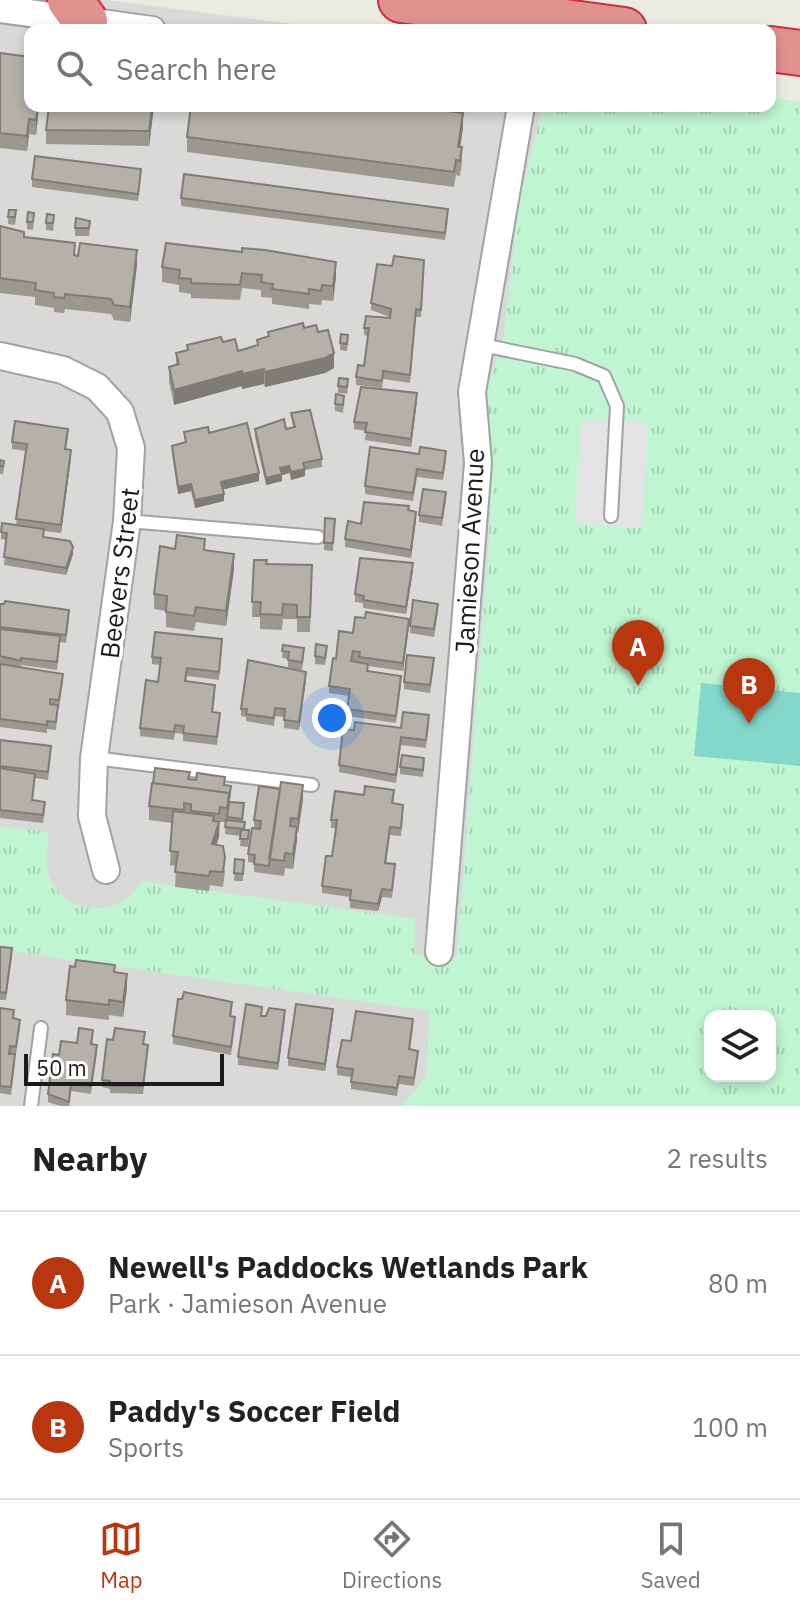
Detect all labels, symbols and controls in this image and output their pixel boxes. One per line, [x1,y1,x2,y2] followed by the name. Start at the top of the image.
[24,24,776,112] search box
[52,46,96,90] icon: search
[116,49,277,88] text: Search here
[447,447,491,655] street label: Jamieson Avenue
[92,486,146,660] street label: Beevers Street
[612,620,664,686] pin: A
[723,658,775,724] pin: B
[312,698,352,738] your location
[704,1010,776,1082] map controls
[704,1010,776,1082] button: layers
[24,1050,224,1086] scale bar
[36,1053,87,1082] text: 50 m
[32,1136,147,1180] text: Nearby
[666,1141,768,1175] text: 2 results
[108,1247,588,1286] text: Newell's Paddocks Wetlands Park
[49,1266,67,1300] text: A
[708,1266,768,1300] text: 80 m
[108,1286,387,1320] text: Park · Jamieson Avenue
[108,1391,400,1430] text: Paddy's Soccer Field
[49,1410,67,1444] text: B
[692,1410,768,1444] text: 100 m
[108,1430,184,1464] text: Sports
[99,1517,143,1594] tab: Map
[342,1517,442,1594] tab: Directions
[641,1517,701,1594] tab: Saved

